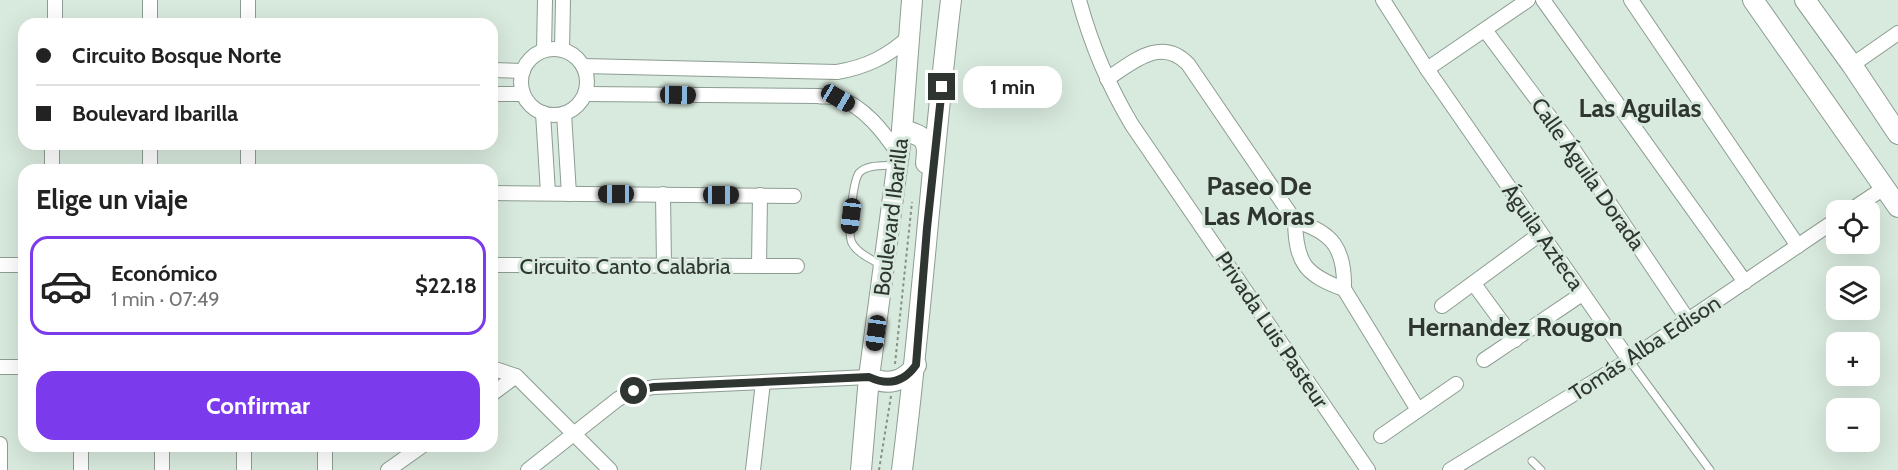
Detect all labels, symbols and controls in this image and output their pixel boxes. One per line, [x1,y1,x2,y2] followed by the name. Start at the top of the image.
[72,42,281,69] text: Circuito Bosque Norte
[963,66,1062,108] callout: 1 min
[928,73,955,100] route end
[990,75,1035,99] text: 1 min
[818,81,858,115] car
[660,86,696,104] car
[1578,92,1702,124] district label: Las Aguilas
[1525,93,1651,256] street label: Calle Águila Dorada
[72,100,238,127] text: Boulevard Ibarilla
[868,136,914,297] street label: Boulevard Ibarilla
[1203,170,1315,232] district label: Paseo De Las Moras
[1496,178,1590,296] street label: Águila Azteca
[36,183,188,216] text: Elige un viaje
[598,185,634,203] car
[703,186,739,204] car
[840,197,862,235] car
[1826,200,1880,452] map controls
[1826,200,1880,254] button: locate
[1210,247,1334,413] street label: Privada Luis Pasteur
[520,253,731,280] street label: Circuito Canto Calabria
[39,259,93,313] icon: car
[111,260,217,287] text: Económico
[1826,266,1880,320] button: layers
[415,272,477,299] text: $22.18
[111,287,220,311] text: 1 min · 07:49
[1564,289,1726,407] street label: Tomás Alba Edison
[1407,311,1623,343] district label: Hernandez Rougon
[865,314,887,352] car
[1826,332,1880,386] button: +
[36,371,480,440] button: Confirmar
[620,377,647,404] route start
[1826,398,1880,452] button: −

